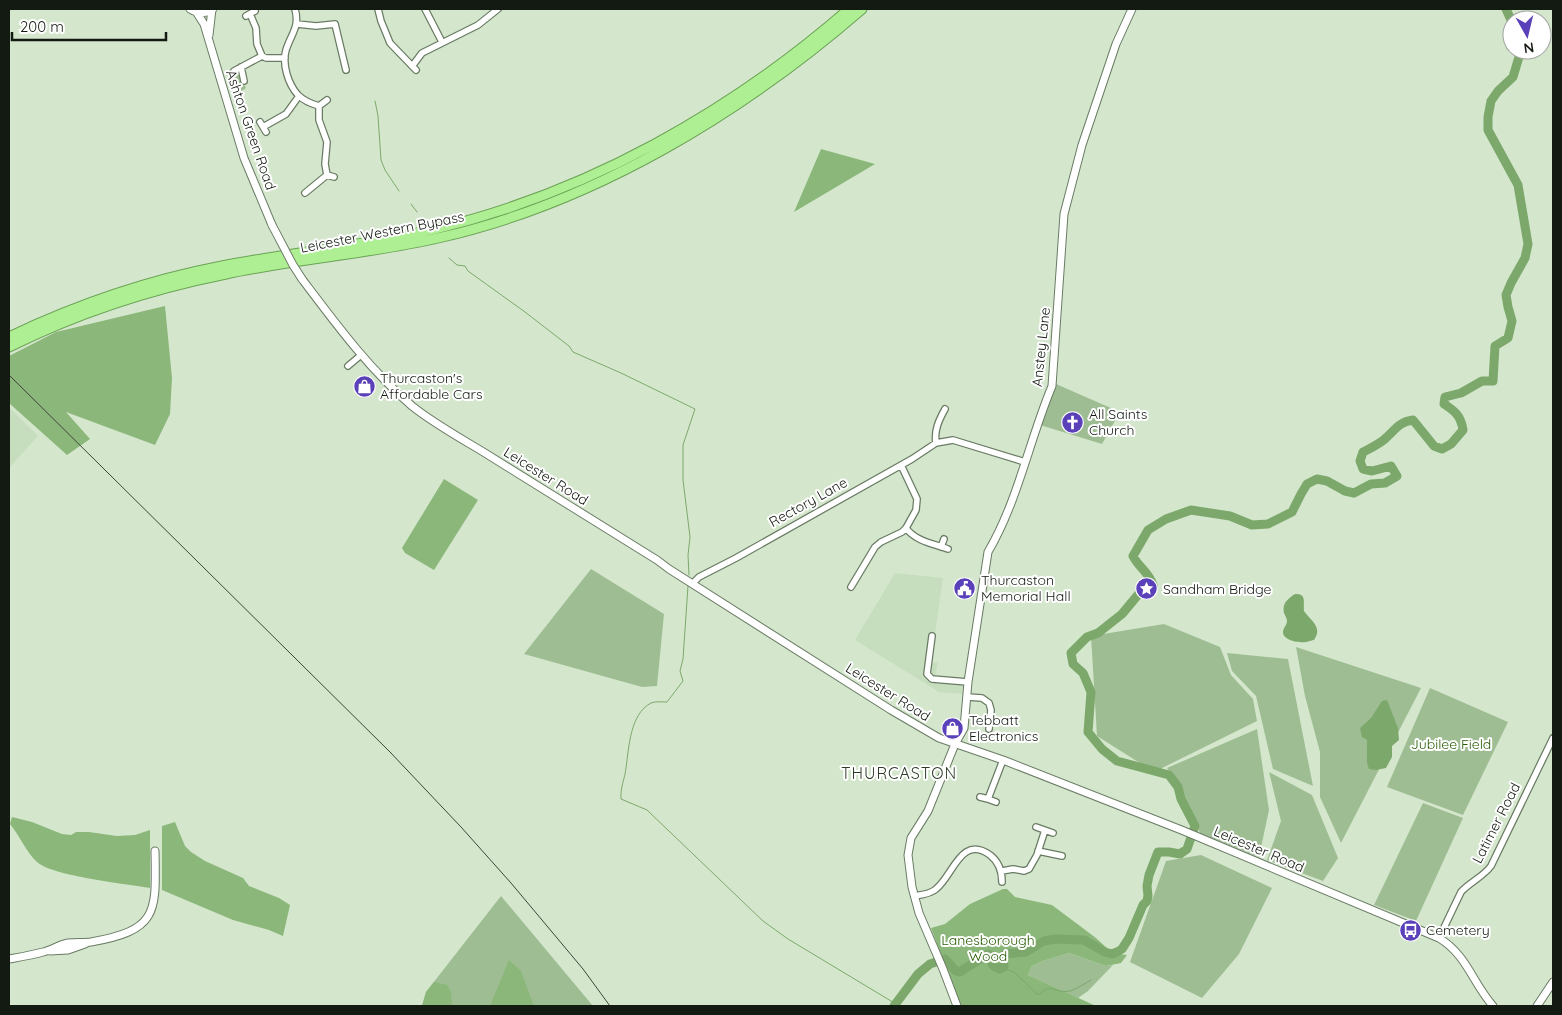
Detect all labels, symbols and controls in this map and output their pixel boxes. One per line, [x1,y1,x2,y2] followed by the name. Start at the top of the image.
[12,10,166,42] scale bar
[1502,10,1552,60] north arrow
[20,17,64,36] text: 200 m
[1522,38,1535,58] text: N
[222,68,280,192] street label: Ashton Green Road
[298,207,466,257] street label: Leicester Western Bypass
[1028,306,1054,388] street label: Anstey Lane
[380,369,483,403] place label: Thurcaston's Affordable Cars
[352,374,376,398] shop icon: Thurcaston's Affordable Cars
[1089,405,1147,439] place label: All Saints Church
[1061,410,1085,434] church icon: All Saints Church
[500,443,592,509] street label: Leicester Road
[766,473,850,531] street label: Rectory Lane
[981,571,1071,605] place label: Thurcaston Memorial Hall
[953,576,977,600] public building icon: Thurcaston Memorial Hall
[1135,577,1159,601] place icon: Sandham Bridge
[1163,580,1271,598] place label: Sandham Bridge
[842,659,934,725] street label: Leicester Road
[969,711,1038,745] place label: Tebbatt Electronics
[941,716,965,740] shop icon: Tebbatt Electronics
[1411,735,1491,753] park label: Jubilee Field
[841,763,957,783] district label: THURCASTON
[1468,780,1524,866] street label: Latimer Road
[1211,822,1307,876] street label: Leicester Road
[1398,918,1422,942] bus stop icon: Cemetery
[1426,921,1490,939] place label: Cemetery
[941,931,1035,965] park label: Lanesborough Wood

